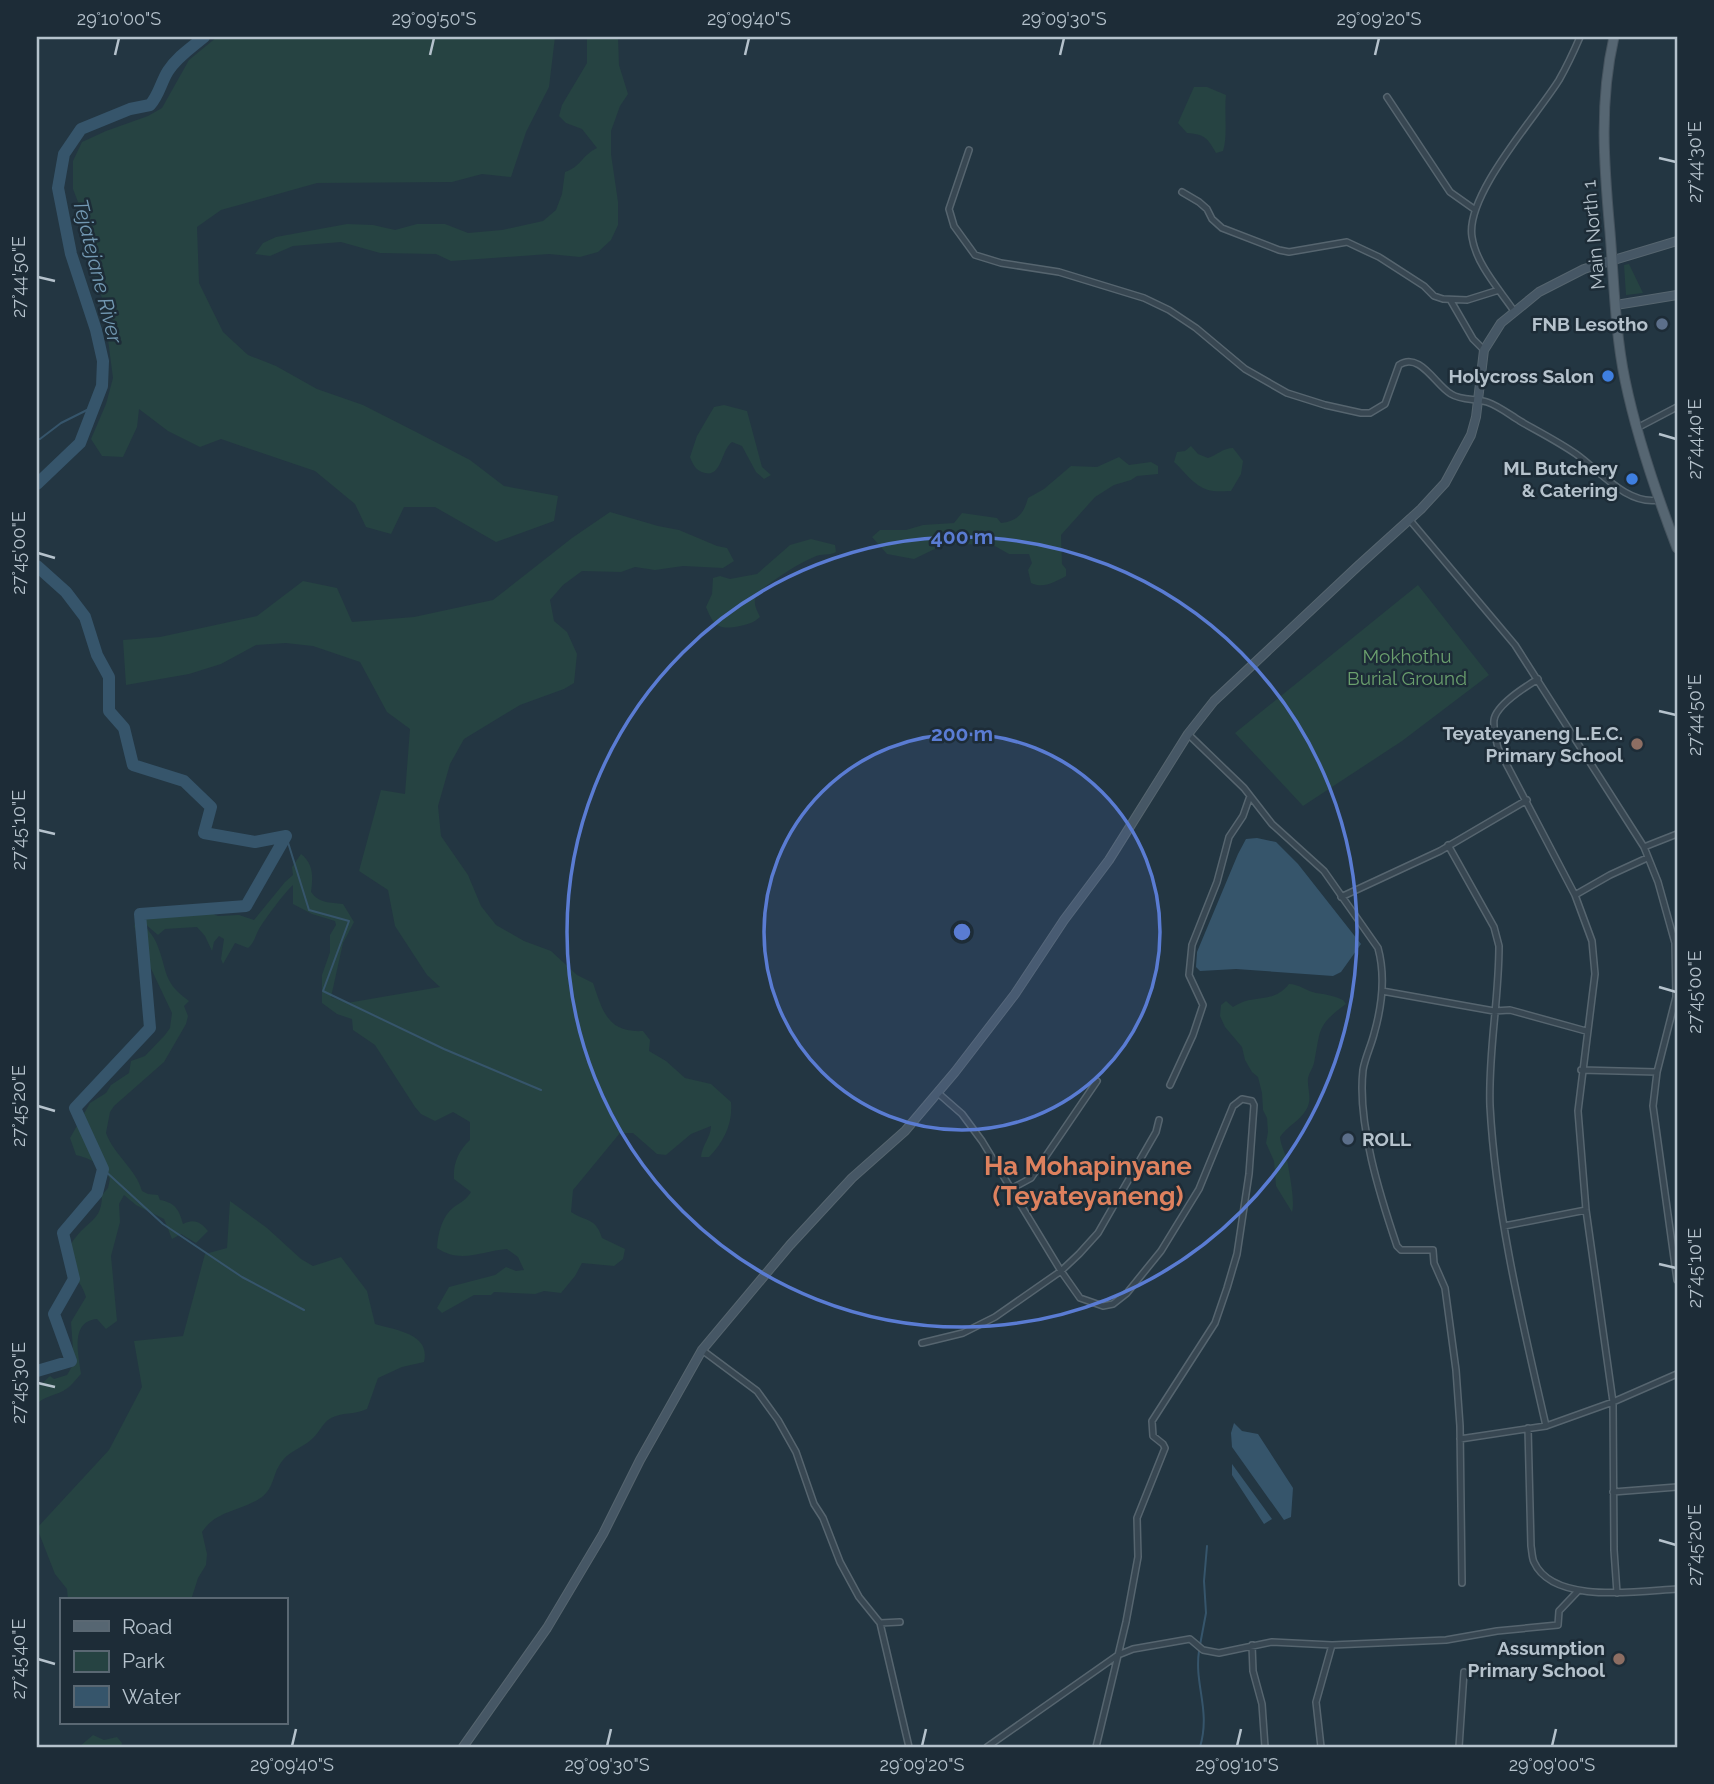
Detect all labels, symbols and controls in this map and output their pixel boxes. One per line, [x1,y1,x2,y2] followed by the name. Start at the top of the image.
[77,8,161,29] text: 29°10'00"S
[391,8,477,29] text: 29°09'50"S
[707,8,791,29] text: 29°09'40"S
[1021,8,1107,29] text: 29°09'30"S
[1337,8,1422,29] text: 29°09'20"S
[1684,121,1705,203] text: 27°44'30"E
[1577,179,1609,291] street label: Main North 1
[68,196,128,346] water label: Tejatejane River
[8,236,29,318] text: 27°44'50"E
[1532,313,1648,335] place label: FNB Lesotho
[1654,316,1670,332] marker: FNB Lesotho
[1449,365,1594,387] place label: Holycross Salon
[1600,368,1616,384] marker: Holycross Salon
[1684,398,1705,480] text: 27°44'40"E
[1503,457,1619,501] place label: ML Butchery & Catering
[1624,471,1640,487] marker: ML Butchery & Catering
[8,511,29,595] text: 27°45'00"E
[931,524,993,549] text: 400 m
[1347,645,1467,689] park label: Mokhothu Burial Ground
[1684,674,1705,756] text: 27°44'50"E
[931,721,993,746] text: 200 m
[1443,722,1624,766] place label: Teyateyaneng L.E.C. Primary School
[1629,736,1645,752] marker: Teyateyaneng L.E.C. Primary School
[8,790,29,870] text: 27°45'10"E
[950,920,974,944] centre of rings
[1684,950,1705,1034] text: 27°45'00"E
[8,1065,29,1147] text: 27°45'20"E
[1362,1128,1411,1150] place label: ROLL
[1340,1131,1356,1147] marker: ROLL
[984,1151,1192,1211] district label: Ha Mohapinyane (Teyateyaneng)
[1684,1228,1705,1308] text: 27°45'10"E
[8,1342,29,1424] text: 27°45'30"E
[1684,1504,1705,1586] text: 27°45'20"E
[60,1598,287,1724] legend
[122,1614,172,1639] text: Road
[8,1618,29,1700] text: 27°45'40"E
[1468,1637,1606,1681] place label: Assumption Primary School
[122,1648,165,1673] text: Park
[1611,1651,1627,1667] marker: Assumption Primary School
[122,1684,181,1709] text: Water
[250,1754,334,1775] text: 29°09'40"S
[564,1754,650,1775] text: 29°09'30"S
[880,1754,965,1775] text: 29°09'20"S
[1195,1754,1279,1775] text: 29°09'10"S
[1509,1754,1595,1775] text: 29°09'00"S

